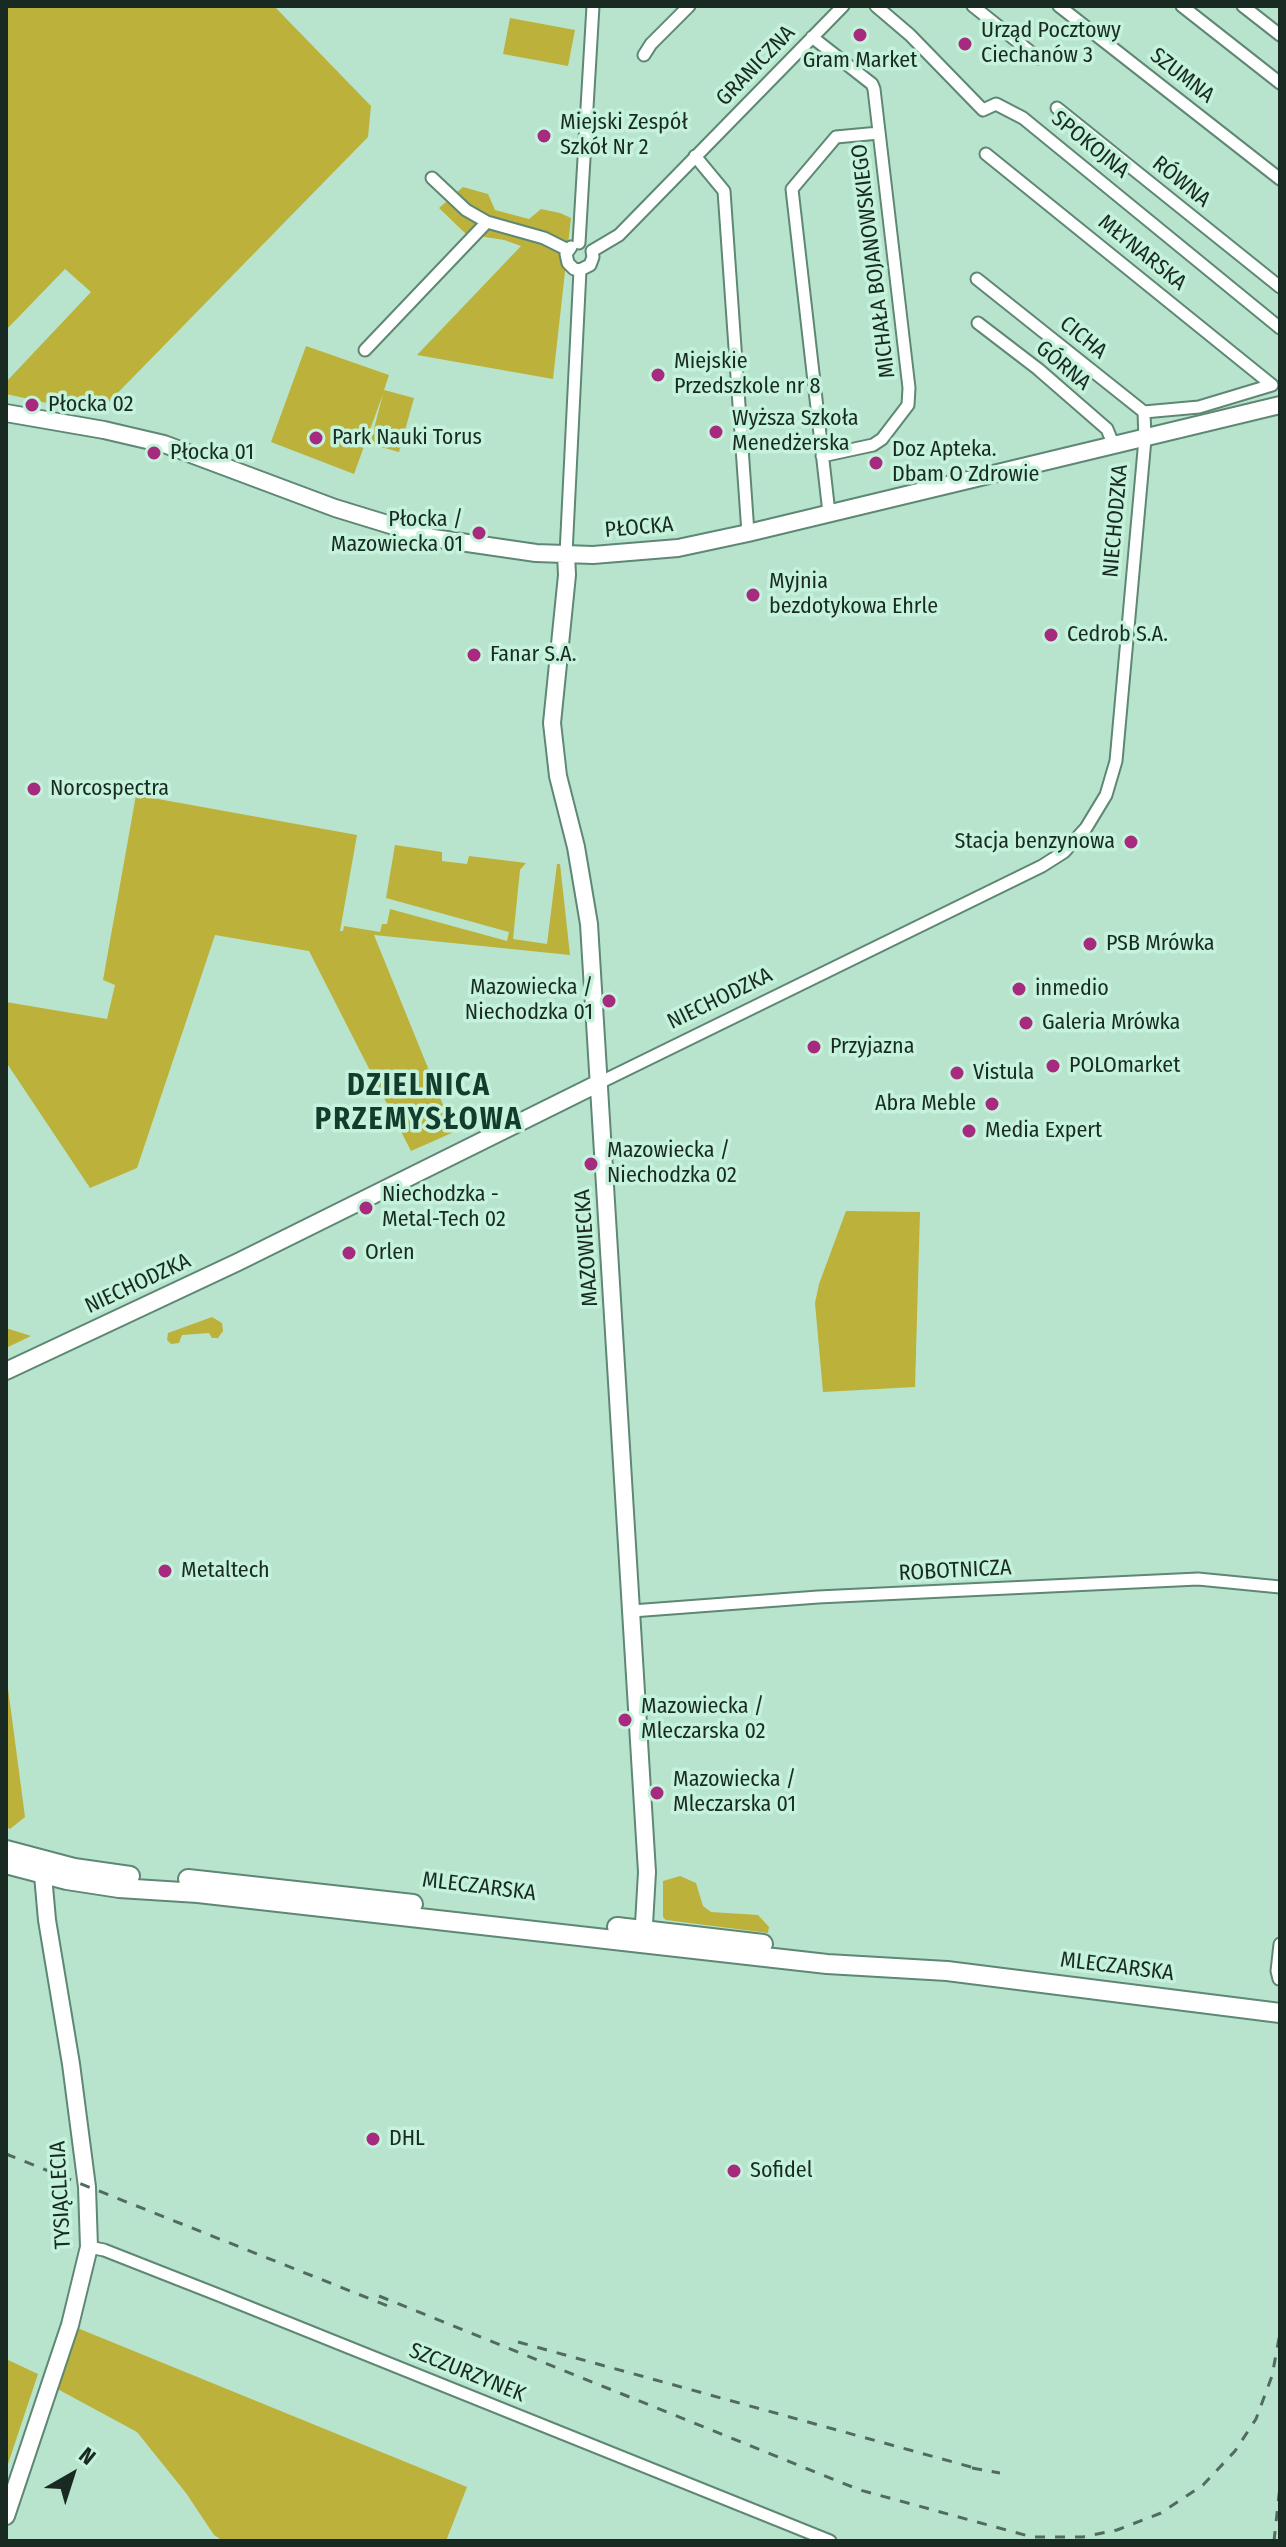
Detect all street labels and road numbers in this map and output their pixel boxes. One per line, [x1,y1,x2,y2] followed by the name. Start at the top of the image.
[711,20,801,112] street label: GRANICZNA
[1145,43,1219,109] street label: SZUMNA
[1046,106,1134,184] street label: SPOKOJNA
[847,142,901,380] street label: MICHAŁA BOJANOWSKIEGO
[1147,151,1215,213] street label: RÓWNA
[1093,209,1191,297] street label: MŁYNARSKA
[1054,311,1112,365] street label: CICHA
[1030,336,1096,396] street label: GÓRNA
[1098,463,1134,579] street label: NIECHODZKA
[604,512,674,544] street label: PŁOCKA
[663,962,777,1036] street label: NIECHODZKA
[570,1188,604,1308] street label: MAZOWIECKA
[81,1248,195,1320] street label: NIECHODZKA
[898,1555,1012,1587] street label: ROBOTNICZA
[421,1867,537,1907] street label: MLECZARSKA
[1059,1947,1175,1987] street label: MLECZARSKA
[45,2140,77,2250] street label: TYSIĄCLECIA
[405,2338,529,2408] street label: SZCZURZYNEK

